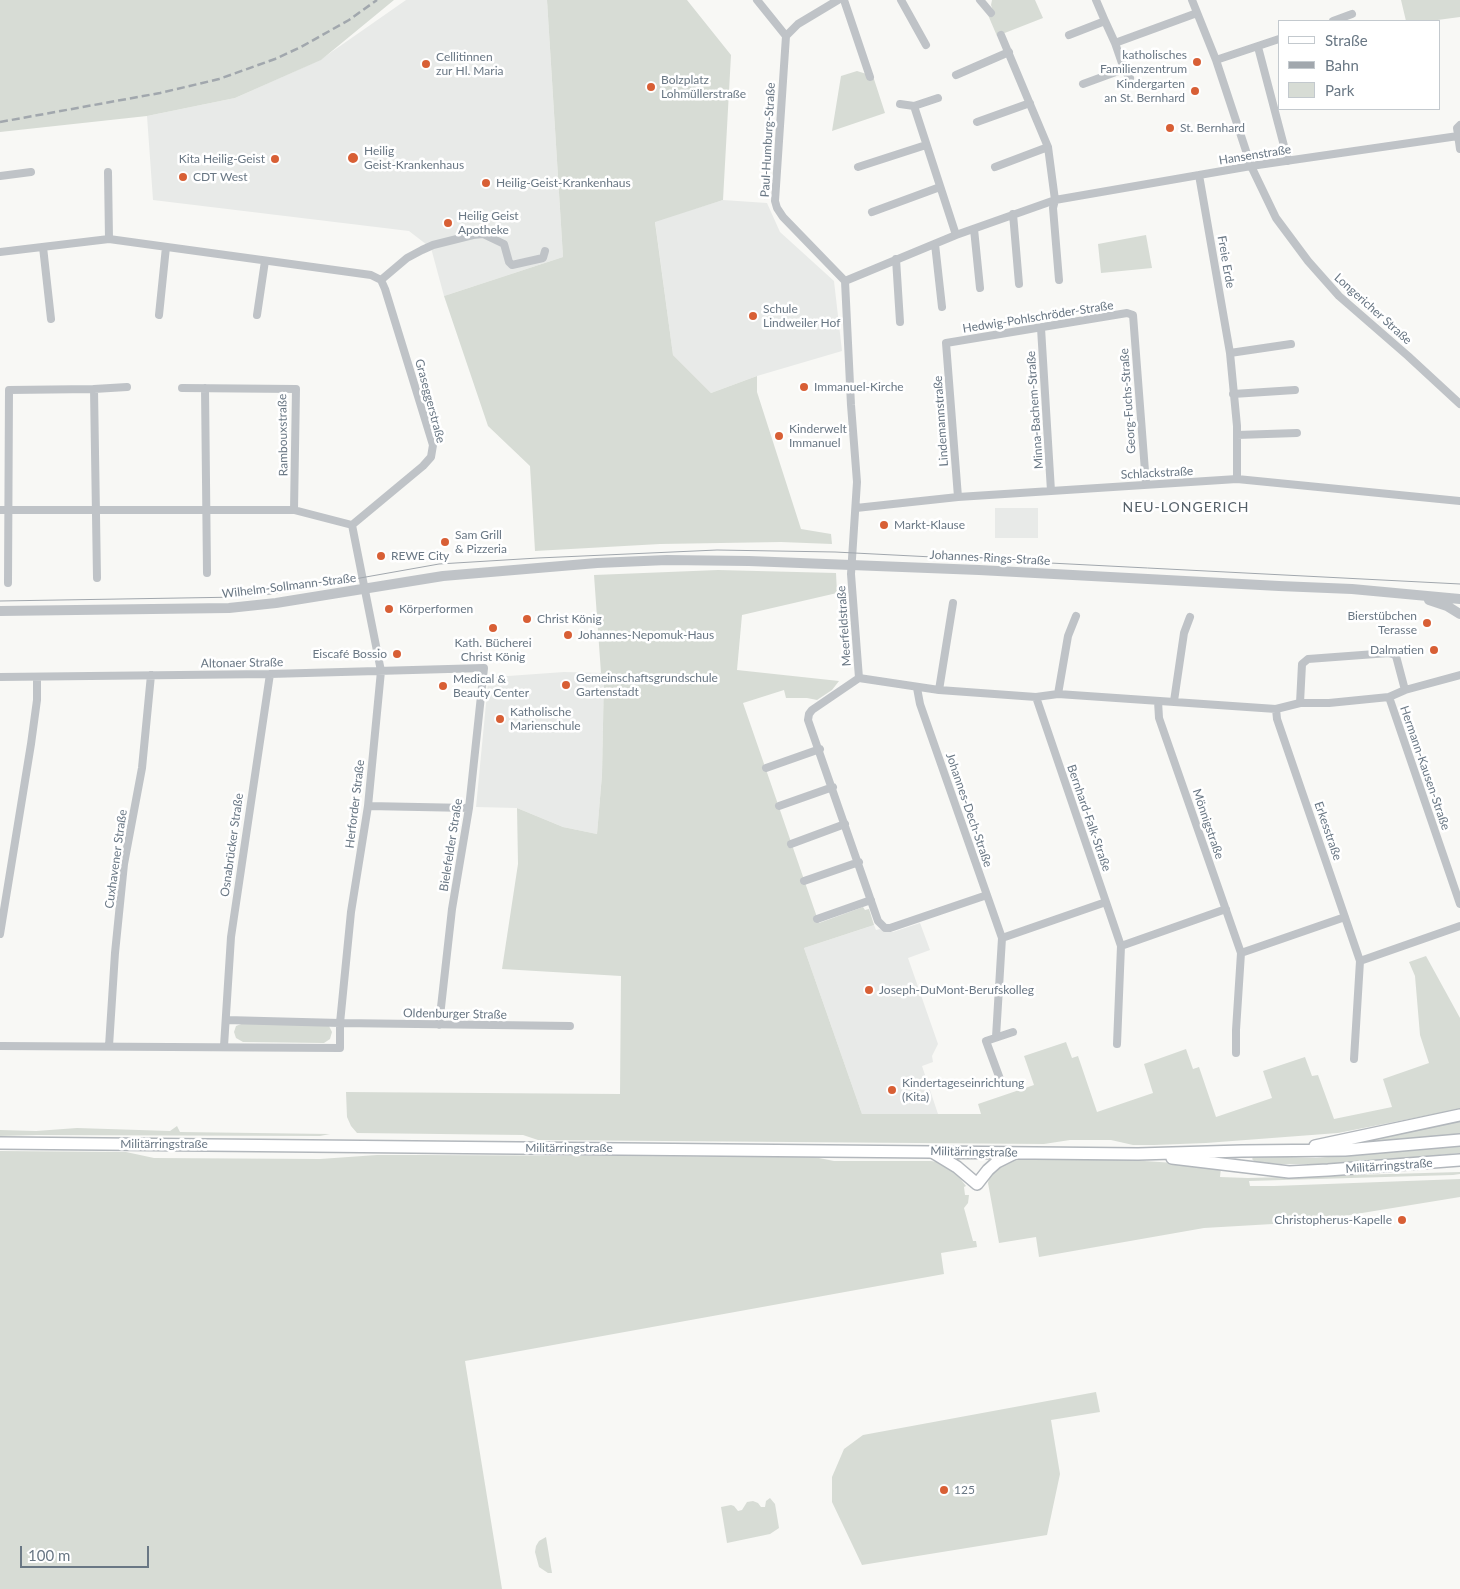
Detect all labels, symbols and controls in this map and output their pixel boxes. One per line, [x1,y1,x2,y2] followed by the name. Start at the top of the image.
[1278,20,1440,110] legend
[1325,31,1368,49] text: Straße
[1100,48,1187,76] place label: katholisches Familienzentrum
[436,50,503,78] place label: Cellitinnen zur Hl. Maria
[1191,56,1203,68] marker: katholisches Familienzentrum
[1325,56,1359,74] text: Bahn
[420,58,432,70] marker: Cellitinnen zur Hl. Maria
[661,73,746,101] place label: Bolzplatz Lohmüllerstraße
[1104,77,1185,105] place label: Kindergarten an St. Bernhard
[645,81,657,93] marker: Bolzplatz Lohmüllerstraße
[1325,81,1354,99] text: Park
[758,82,778,198] street label: Paul-Humburg-Straße
[1189,85,1201,97] marker: Kindergarten an St. Bernhard
[1180,121,1245,135] place label: St. Bernhard
[1164,122,1176,134] marker: St. Bernhard
[1218,142,1292,168] street label: Hansenstraße
[364,144,464,172] place label: Heilig Geist-Krankenhaus
[346,151,360,165] marker: Heilig Geist-Krankenhaus
[179,152,265,166] place label: Kita Heilig-Geist
[269,153,281,165] marker: Kita Heilig-Geist
[193,170,247,184] place label: CDT West
[177,171,189,183] marker: CDT West
[496,176,631,190] place label: Heilig-Geist-Krankenhaus
[480,177,492,189] marker: Heilig-Geist-Krankenhaus
[458,209,519,237] place label: Heilig Geist Apotheke
[442,217,454,229] marker: Heilig Geist Apotheke
[1214,235,1238,289] street label: Freie Erde
[1331,270,1415,348] street label: Longericher Straße
[962,298,1114,336] street label: Hedwig-Pohlschröder-Straße
[763,302,840,330] place label: Schule Lindweiler Hof
[747,310,759,322] marker: Schule Lindweiler Hof
[1117,348,1139,454] street label: Georg-Fuchs-Straße
[1024,350,1046,470] street label: Minna-Bachem-Straße
[412,357,448,445] street label: Graseggerstraße
[931,375,951,467] street label: Lindemannstraße
[814,380,904,394] place label: Immanuel-Kirche
[798,381,810,393] marker: Immanuel-Kirche
[275,394,291,476] street label: Rambouxstraße
[789,422,847,450] place label: Kinderwelt Immanuel
[773,430,785,442] marker: Kinderwelt Immanuel
[1120,464,1194,482] street label: Schlackstraße
[1121,499,1251,515] district label: NEU-LONGERICH
[894,518,965,532] place label: Markt-Klause
[878,519,890,531] marker: Markt-Klause
[455,528,507,556] place label: Sam Grill & Pizzeria
[439,536,451,548] marker: Sam Grill & Pizzeria
[929,548,1051,568] street label: Johannes-Rings-Straße
[391,549,449,563] place label: REWE City
[375,550,387,562] marker: REWE City
[221,571,357,601] street label: Wilhelm-Sollmann-Straße
[834,585,854,667] street label: Meerfeldstraße
[399,602,473,616] place label: Körperformen
[383,603,395,615] marker: Körperformen
[1347,609,1417,637] place label: Bierstübchen Terasse
[537,612,602,626] place label: Christ König
[521,613,533,625] marker: Christ König
[1421,617,1433,629] marker: Bierstübchen Terasse
[487,622,499,634] marker: Kath. Bücherei Christ König
[578,628,714,642] place label: Johannes-Nepomuk-Haus
[562,629,574,641] marker: Johannes-Nepomuk-Haus
[454,636,532,664] place label: Kath. Bücherei Christ König
[1370,643,1424,657] place label: Dalmatien
[1428,644,1440,656] marker: Dalmatien
[312,647,387,661] place label: Eiscafé Bossio
[391,648,403,660] marker: Eiscafé Bossio
[201,655,283,671] street label: Altonaer Straße
[576,671,718,699] place label: Gemeinschaftsgrundschule Gartenstadt
[453,672,529,700] place label: Medical & Beauty Center
[560,679,572,691] marker: Gemeinschaftsgrundschule Gartenstadt
[437,680,449,692] marker: Medical & Beauty Center
[1397,704,1453,832] street label: Hermann-Kausen-Straße
[510,705,581,733] place label: Katholische Marienschule
[494,713,506,725] marker: Katholische Marienschule
[943,751,995,869] street label: Johannes-Dech-Straße
[342,759,368,849] street label: Herforder Straße
[1064,763,1114,873] street label: Bernhard-Falk-Straße
[1189,787,1227,861] street label: Mönnigstraße
[218,792,246,898] street label: Osnabrücker Straße
[437,798,465,892] street label: Bielefelder Straße
[1311,800,1345,862] street label: Erkesstraße
[102,808,130,910] street label: Cuxhavener Straße
[879,983,1034,997] place label: Joseph-DuMont-Berufskolleg
[863,984,875,996] marker: Joseph-DuMont-Berufskolleg
[403,1006,507,1022] street label: Oldenburger Straße
[902,1076,1024,1104] place label: Kindertageseinrichtung (Kita)
[886,1084,898,1096] marker: Kindertageseinrichtung (Kita)
[120,1137,208,1151] street label: Militärringstraße
[525,1141,613,1155] street label: Militärringstraße
[930,1144,1018,1160] street label: Militärringstraße
[1345,1156,1433,1176] street label: Militärringstraße
[1274,1213,1392,1227] place label: Christopherus-Kapelle
[1396,1214,1408,1226] marker: Christopherus-Kapelle
[954,1483,975,1497] place label: 125
[938,1484,950,1496] marker: 125
[22,1536,151,1568] scale bar
[28,1546,70,1564] text: 100 m

